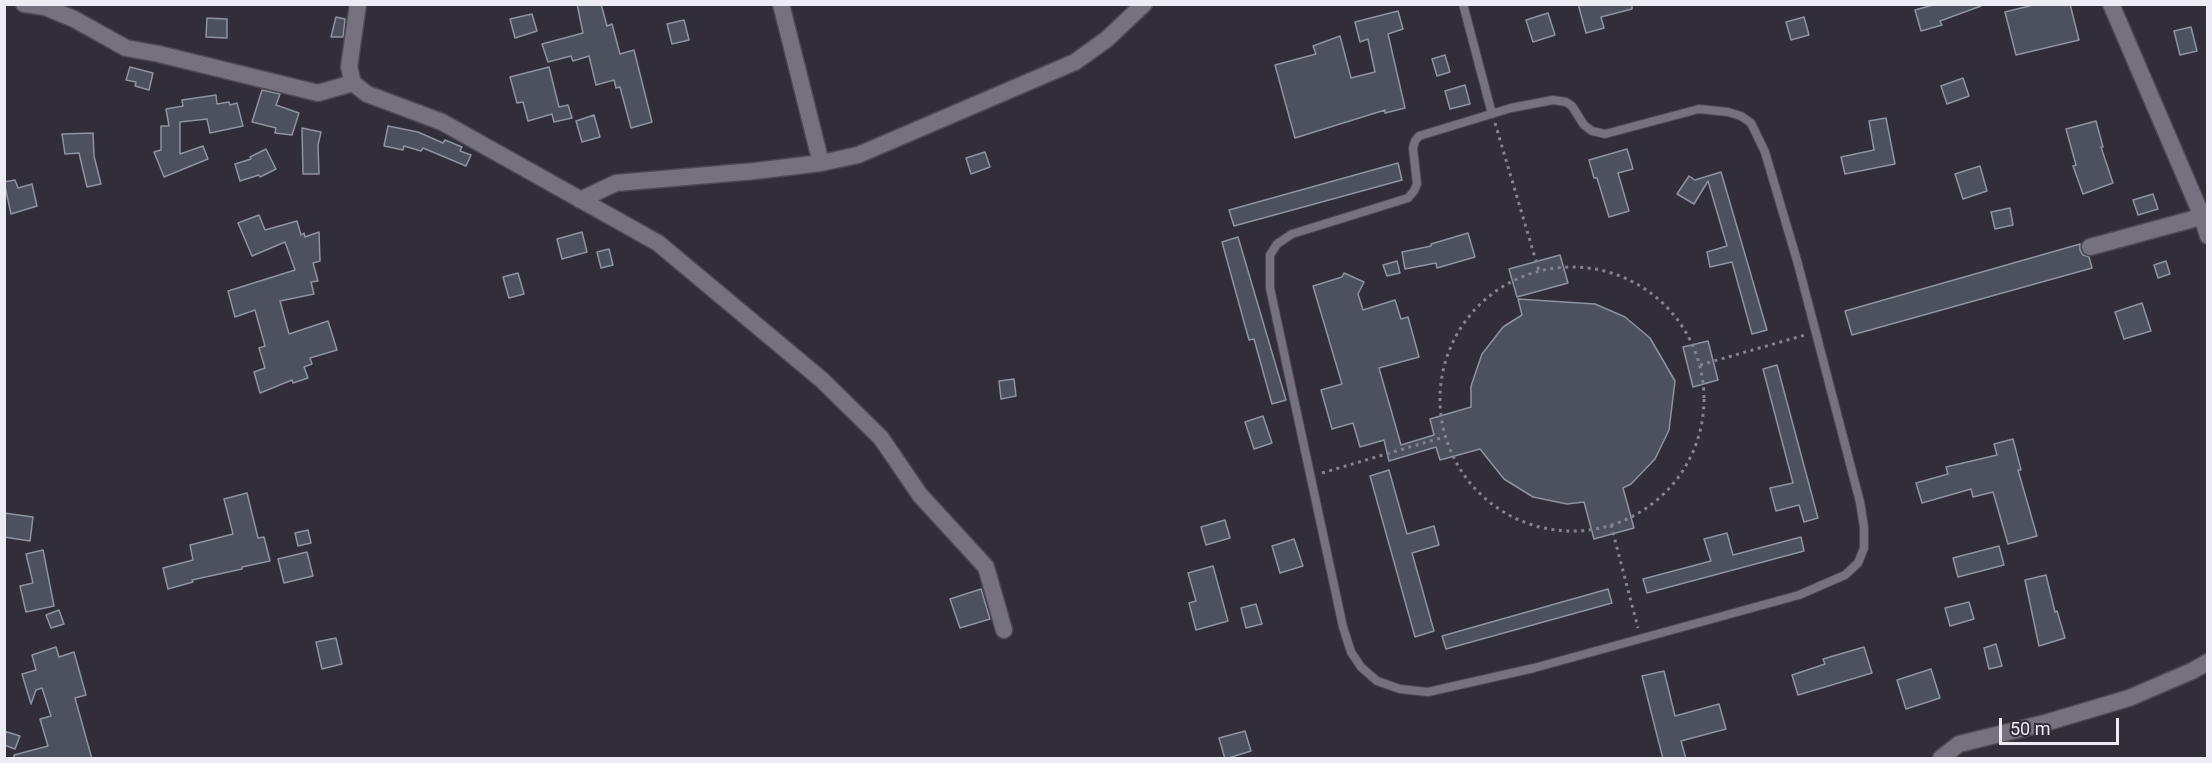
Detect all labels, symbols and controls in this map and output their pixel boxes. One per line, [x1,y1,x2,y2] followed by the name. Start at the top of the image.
[2002,706,2122,744] scale bar
[2010,718,2050,739] text: 50 m

